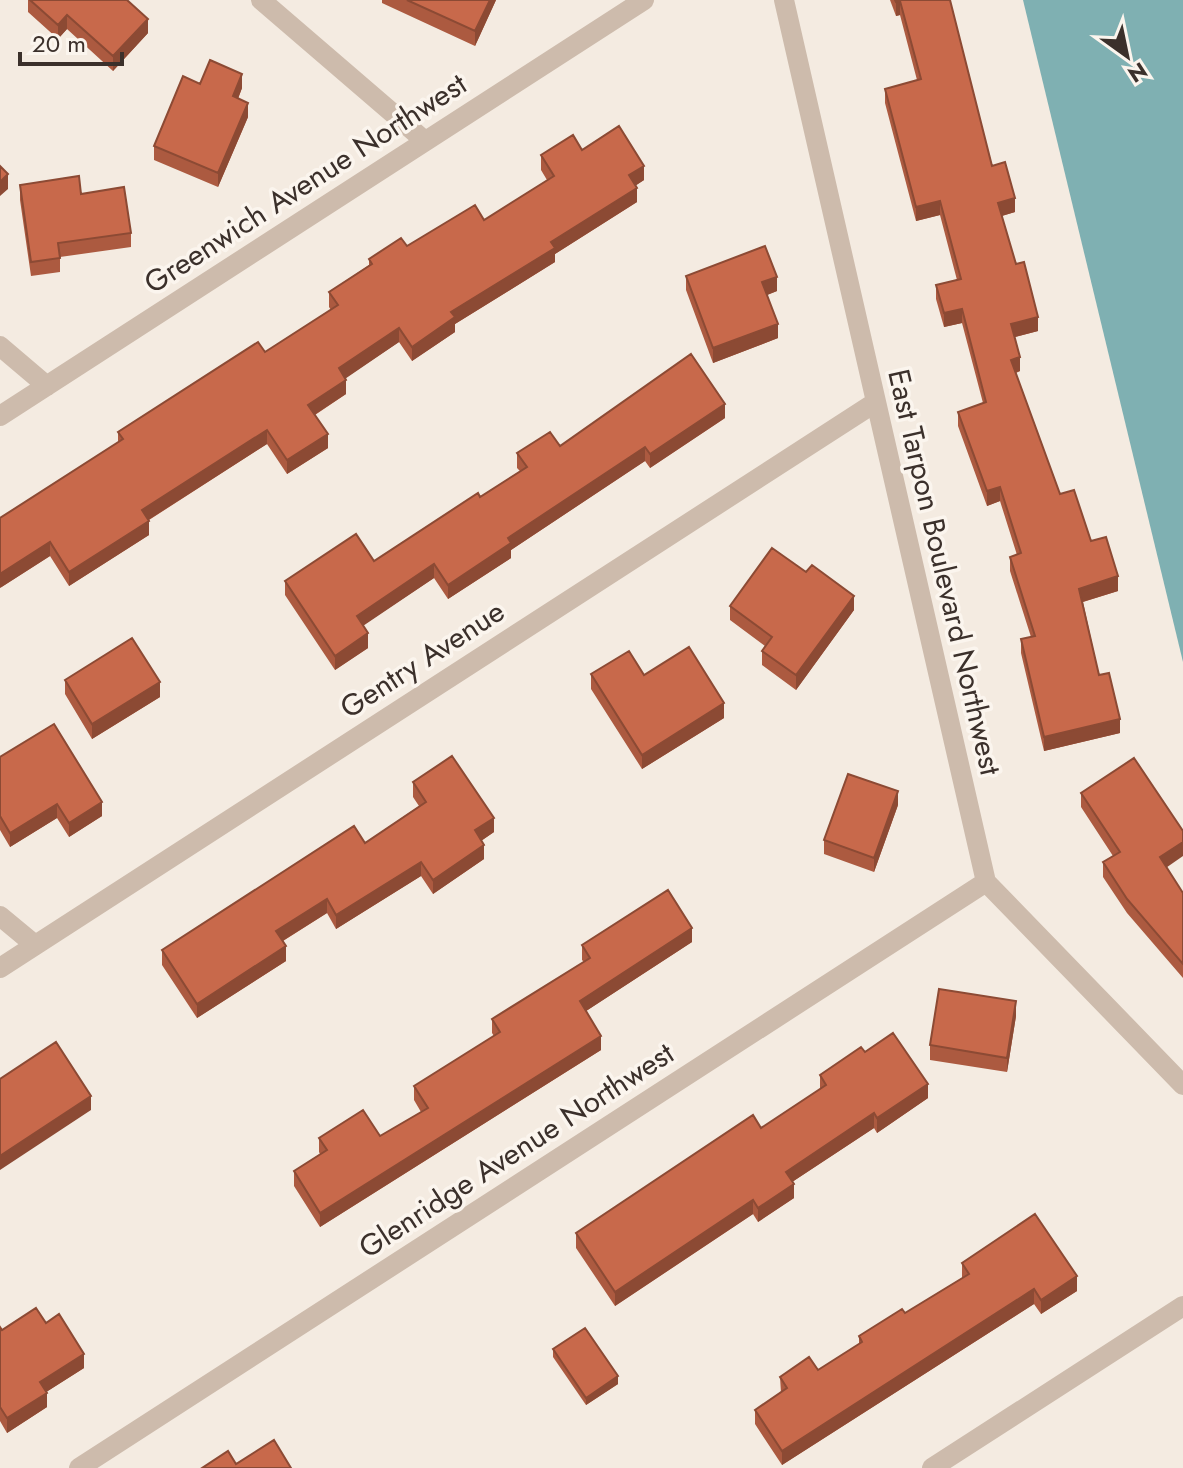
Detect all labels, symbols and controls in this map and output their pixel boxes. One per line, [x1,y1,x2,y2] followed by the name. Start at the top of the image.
[20,16,122,66] scale bar
[1087,16,1167,96] north arrow
[32,26,86,61] text: 20 m
[1122,55,1154,91] text: N
[135,62,475,304] street label: Greenwich Avenue Northwest
[877,365,1013,780] street label: East Tarpon Boulevard Northwest
[331,590,513,728] street label: Gentry Avenue
[350,1031,683,1268] street label: Glenridge Avenue Northwest

